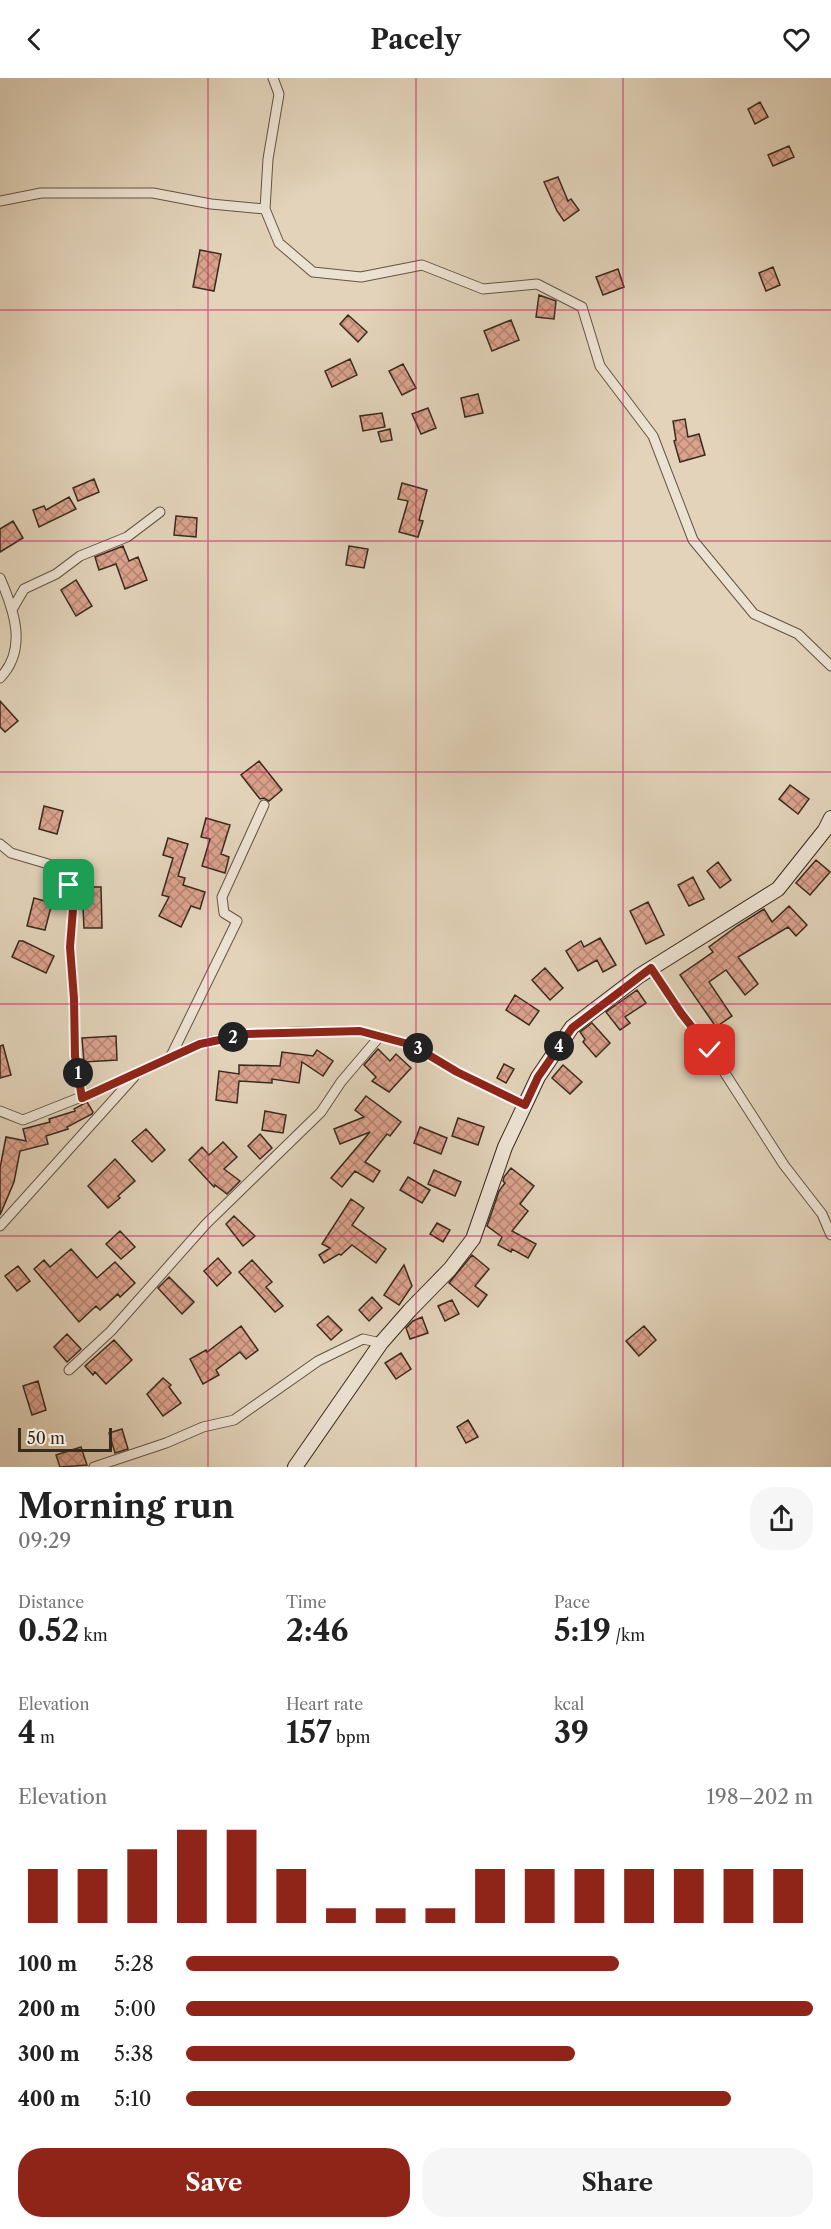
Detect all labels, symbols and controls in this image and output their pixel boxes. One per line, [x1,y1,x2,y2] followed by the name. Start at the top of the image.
[18,23,51,56] icon: back
[370,23,461,56] text: Pacely
[780,23,813,56] icon: heart
[43,859,94,910] pin
[52,868,85,901] icon: arrive
[218,1022,248,1052] pin: 2
[684,1024,735,1075] pin
[228,1027,238,1047] text: 2
[544,1031,574,1061] pin: 4
[403,1033,433,1063] pin: 3
[693,1033,726,1066] icon: check
[554,1036,564,1056] text: 4
[413,1038,423,1058] text: 3
[63,1058,93,1088] pin: 1
[74,1063,82,1083] text: 1
[18,1425,112,1452] scale bar
[27,1428,65,1448] text: 50 m
[18,1486,234,1527] text: Morning run
[750,1487,813,1550] button: share
[18,1529,71,1553] text: 09:29
[18,1592,84,1612] text: Distance
[286,1592,326,1612] text: Time
[554,1592,590,1612] text: Pace
[18,1612,79,1649] text: 0.52
[286,1612,348,1649] text: 2:46
[554,1612,611,1649] text: 5:19
[79,1625,108,1645] text: km
[611,1625,645,1645] text: /km
[18,1694,89,1714] text: Elevation
[286,1694,363,1714] text: Heart rate
[554,1694,584,1714] text: kcal
[18,1714,36,1751] text: 4
[286,1714,332,1751] text: 157
[554,1714,589,1751] text: 39
[36,1727,55,1747] text: m
[332,1727,370,1747] text: bpm
[18,1785,107,1809] text: Elevation
[707,1785,813,1809] text: 198–202 m
[18,1952,77,1976] text: 100 m
[114,1952,154,1976] text: 5:28
[18,1997,80,2021] text: 200 m
[114,1997,156,2021] text: 5:00
[18,2042,80,2066] text: 300 m
[114,2042,153,2066] text: 5:38
[18,2087,80,2111] text: 400 m
[114,2087,152,2111] text: 5:10
[18,2148,410,2217] button: Save
[422,2148,813,2217] button: Share

